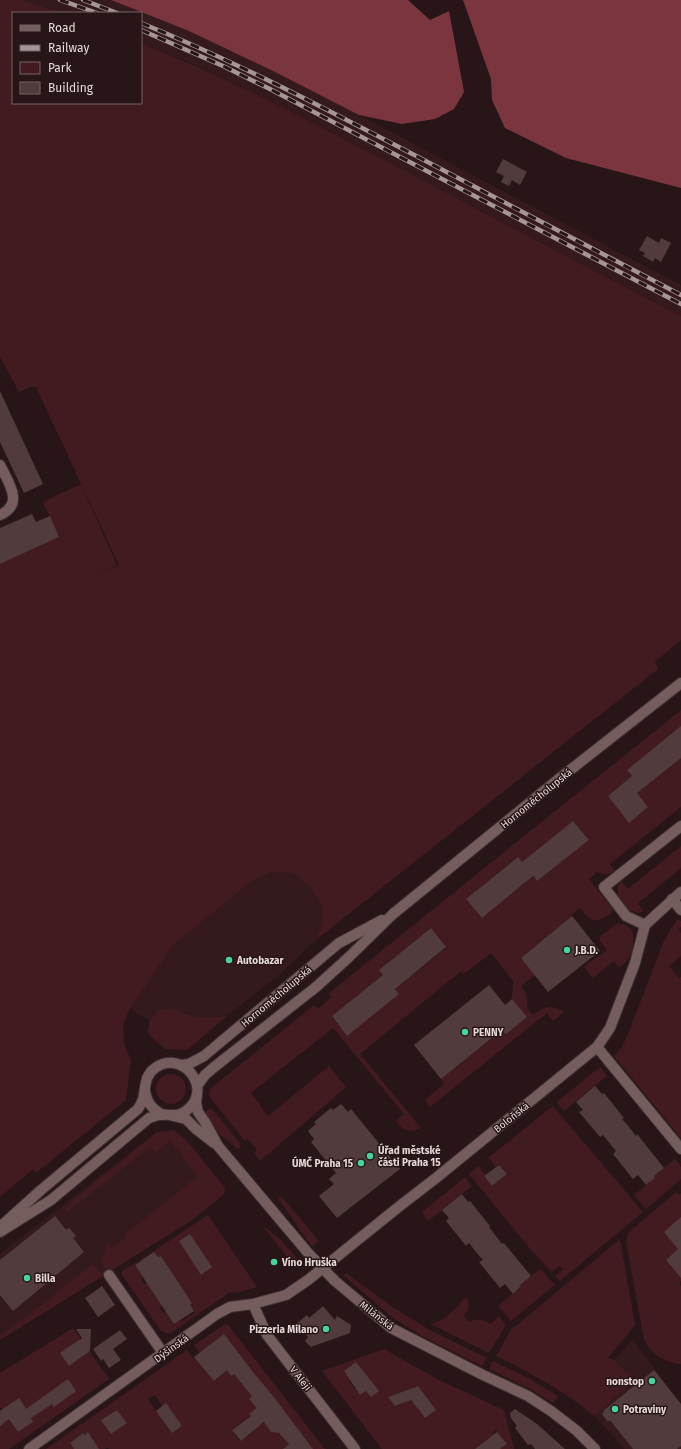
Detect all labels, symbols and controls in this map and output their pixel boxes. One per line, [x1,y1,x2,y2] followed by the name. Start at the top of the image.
[12,12,142,104] legend
[48,21,76,35] text: Road
[48,41,89,55] text: Railway
[48,61,72,75] text: Park
[48,81,94,95] text: Building
[498,766,575,831] street label: Hornoměcholupská
[562,945,572,955] marker: J.B.D.
[574,945,598,957] place label: J.B.D.
[224,955,234,965] marker: Autobazar
[236,955,284,967] place label: Autobazar
[239,964,314,1030] street label: Hornoměcholupská
[460,1027,470,1037] marker: PENNY
[473,1027,505,1039] place label: PENNY
[492,1100,532,1136] street label: Boloňská
[378,1143,441,1169] place label: Úřad městské části Praha 15
[365,1151,375,1161] marker: Úřad městské části Praha 15
[292,1156,354,1170] place label: ÚMČ Praha 15
[356,1158,366,1168] marker: ÚMČ Praha 15
[281,1256,337,1269] place label: Víno Hruška
[269,1257,279,1267] marker: Víno Hruška
[22,1273,32,1283] marker: Billa
[35,1273,56,1285] place label: Billa
[357,1299,396,1333] street label: Milánská
[249,1324,318,1336] place label: Pizzeria Milano
[321,1324,331,1334] marker: Pizzeria Milano
[151,1331,191,1365] street label: Dýšinská
[287,1364,314,1393] street label: V Aleji
[606,1376,644,1388] place label: nonstop
[647,1376,657,1386] marker: nonstop
[610,1404,620,1414] marker: Potraviny
[623,1404,667,1416] place label: Potraviny

